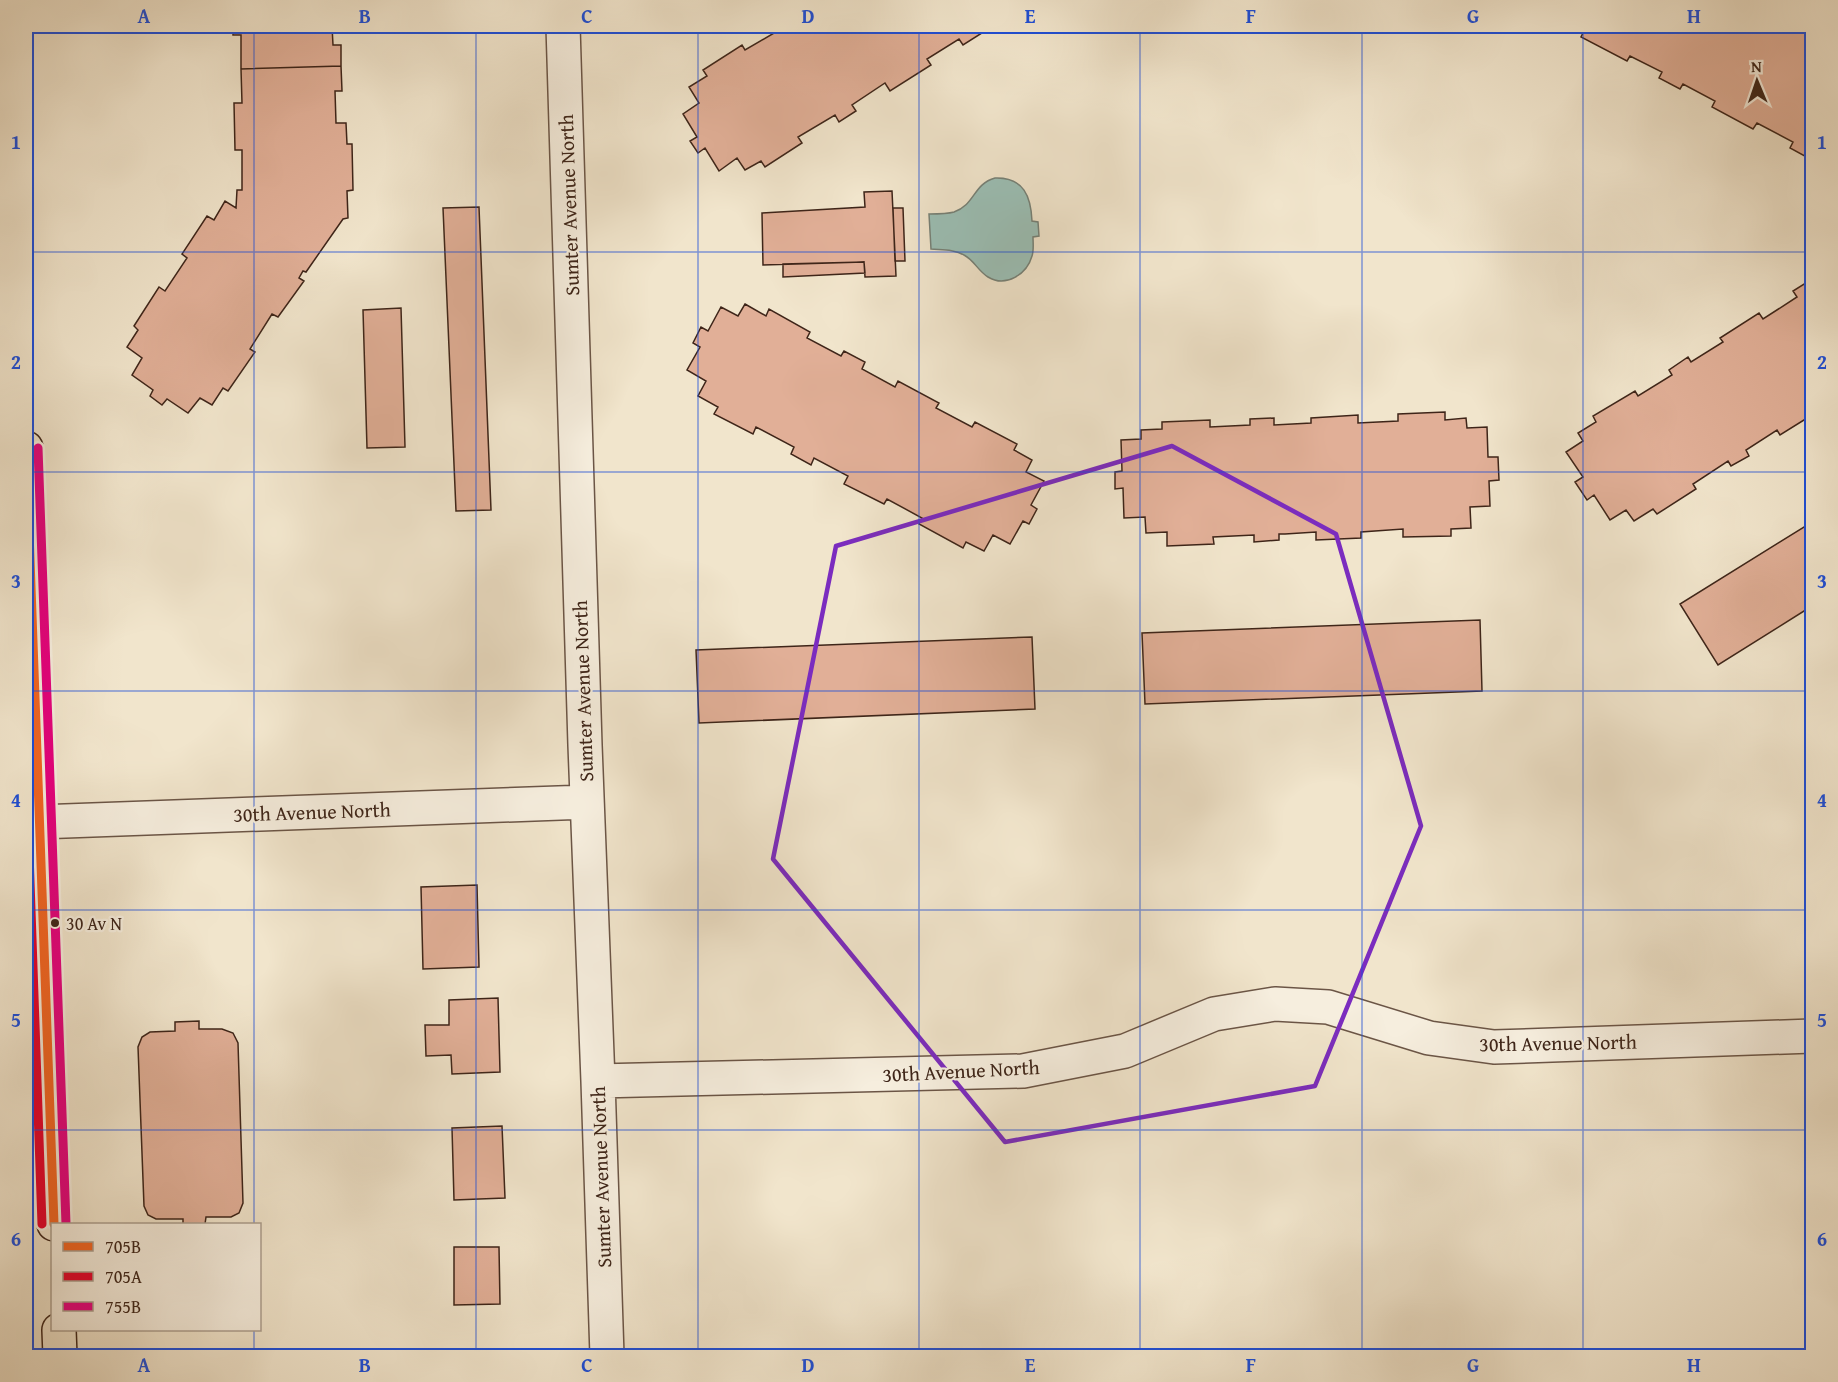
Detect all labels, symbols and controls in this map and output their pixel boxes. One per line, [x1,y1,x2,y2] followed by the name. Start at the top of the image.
[138,1,151,30] text: A
[359,1,371,30] text: B
[581,1,593,30] text: C
[801,1,815,30] text: D
[1025,1,1036,30] text: E
[1246,1,1256,30] text: F
[1467,1,1479,30] text: G
[1687,1,1701,30] text: H
[1727,51,1787,111] north arrow
[1751,54,1763,78] text: N
[551,114,586,296] street label: Sumter Avenue North
[11,127,21,156] text: 1
[1817,127,1827,156] text: 1
[11,347,21,376] text: 2
[1817,347,1827,376] text: 2
[11,566,21,595] text: 3
[1817,566,1827,595] text: 3
[565,600,600,782] street label: Sumter Avenue North
[11,785,21,814] text: 4
[1817,785,1827,814] text: 4
[233,794,391,829] street label: 30th Avenue North
[66,910,122,937] place label: 30 Av N
[49,917,61,929] marker: 30 Av N
[11,1005,21,1034] text: 5
[1817,1005,1827,1034] text: 5
[1479,1027,1637,1058] street label: 30th Avenue North
[882,1052,1040,1089] street label: 30th Avenue North
[583,1086,618,1268] street label: Sumter Avenue North
[51,1223,261,1331] legend
[11,1224,21,1253] text: 6
[1817,1224,1827,1253] text: 6
[105,1233,141,1260] text: 705B
[105,1263,142,1290] text: 705A
[105,1293,141,1320] text: 755B
[138,1350,151,1379] text: A
[359,1350,371,1379] text: B
[581,1350,593,1379] text: C
[801,1350,815,1379] text: D
[1025,1350,1036,1379] text: E
[1246,1350,1256,1379] text: F
[1467,1350,1479,1379] text: G
[1687,1350,1701,1379] text: H

